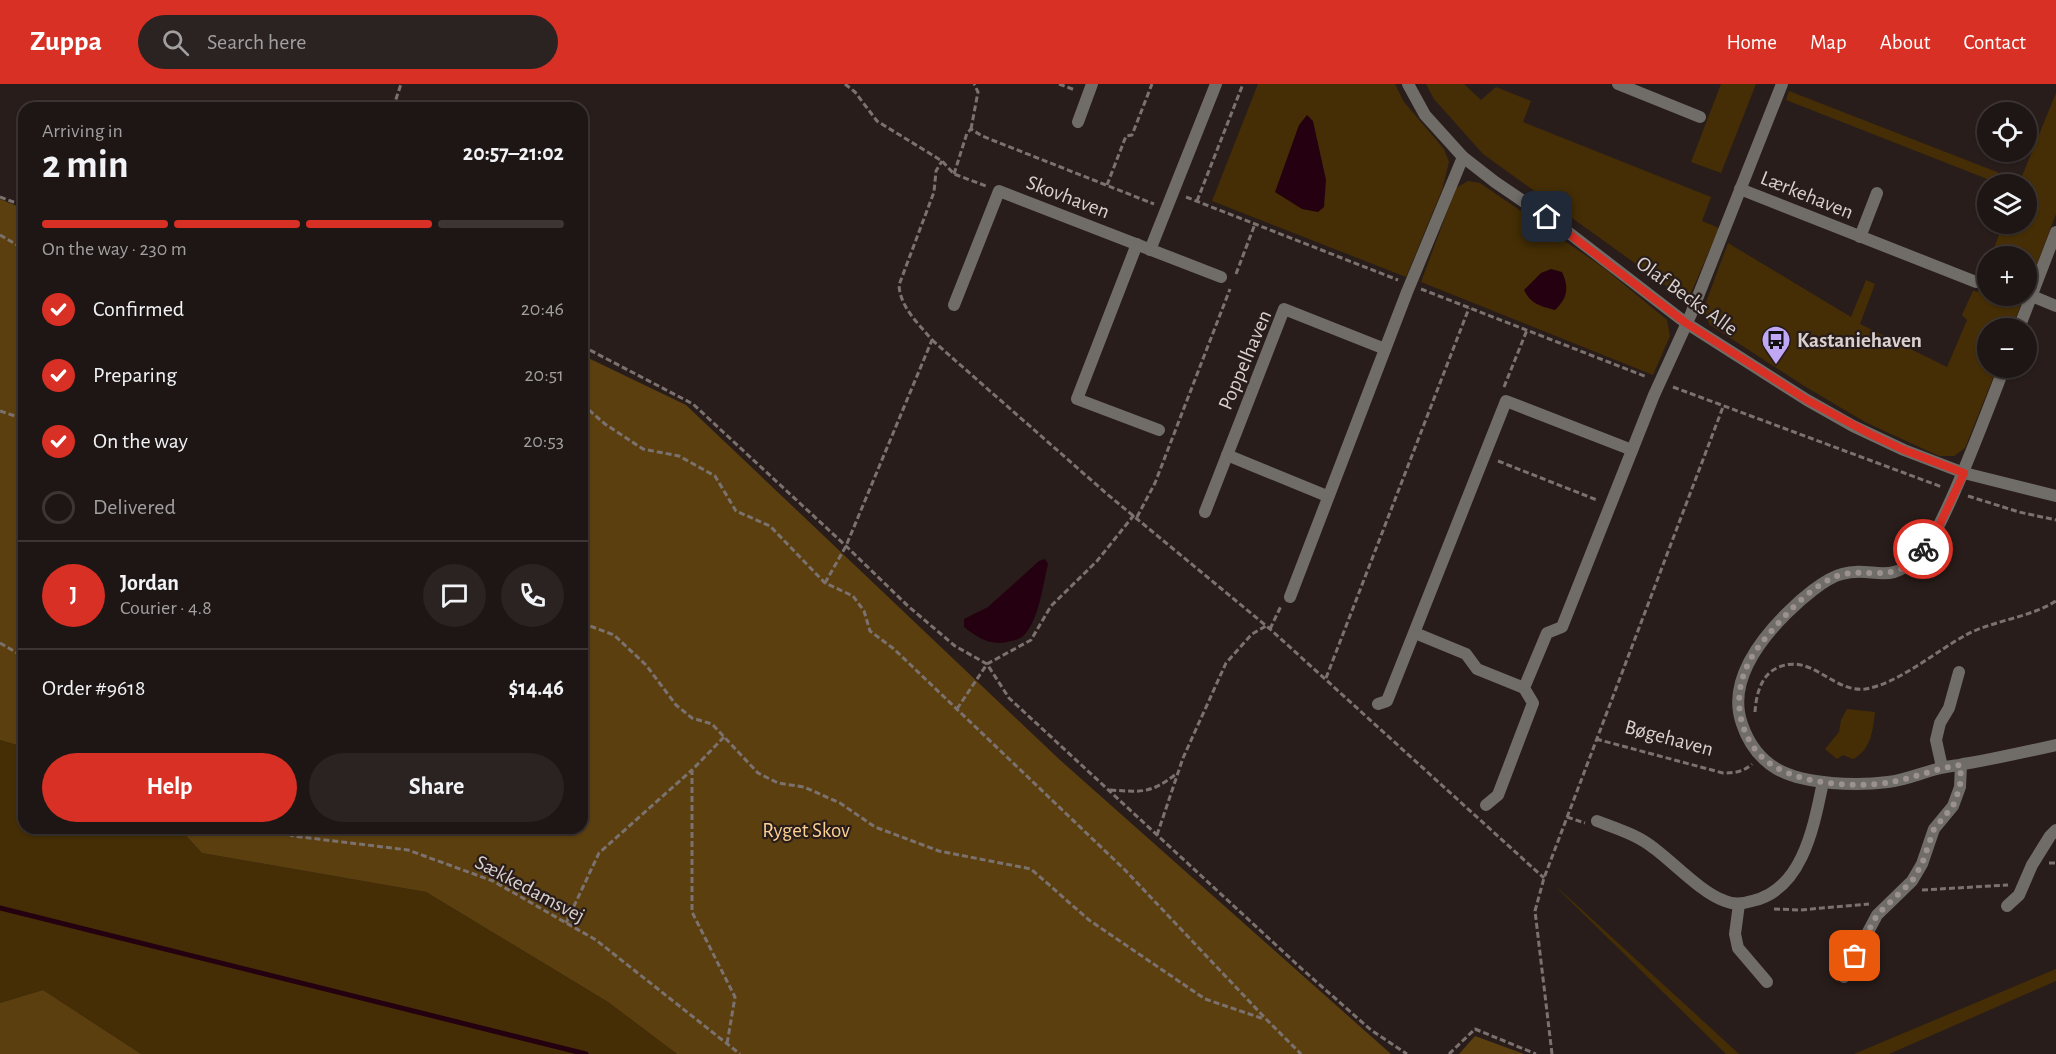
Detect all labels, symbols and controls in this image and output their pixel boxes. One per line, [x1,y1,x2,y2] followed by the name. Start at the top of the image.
[138,15,558,69] search box
[159,26,192,59] icon: search
[30,28,102,56] text: Zuppa
[207,31,307,53] text: Search here
[1726,32,1777,53] text: Home
[1810,32,1847,53] text: Map
[1880,32,1930,53] text: About
[1963,32,2026,53] text: Contact
[1977,102,2037,378] map controls
[1977,102,2037,162] button: locate
[42,121,123,141] text: Arriving in
[463,142,564,164] text: 20:57–21:02
[42,146,129,185] text: 2 min
[1758,167,1856,223] street label: Lærkehaven
[1023,172,1113,222] street label: Skovhaven
[1977,174,2037,234] button: layers
[1521,191,1572,242] pin
[1530,200,1563,233] icon: home
[42,239,187,259] text: On the way · 230 m
[1977,246,2037,306] button: +
[1632,252,1742,340] street label: Olaf Becks Alle
[42,293,75,326] icon: check
[93,298,184,320] text: Confirmed
[521,299,564,319] text: 20:46
[1215,307,1275,413] street label: Poppelhaven
[1977,318,2037,378] button: −
[1760,324,1792,366] bus stop icon: Kastaniehaven
[1797,330,1922,351] place label: Kastaniehaven
[42,359,75,392] icon: check
[93,364,177,386] text: Preparing
[525,365,564,385] text: 20:51
[42,425,75,458] icon: check
[93,430,188,452] text: On the way
[523,431,564,451] text: 20:53
[93,496,176,518] text: Delivered
[1893,519,1953,579] courier
[1907,533,1940,566] icon: bike
[423,564,486,627] button: chat
[501,564,564,627] button: phone
[120,572,179,594] text: Jordan
[70,584,77,606] text: J
[120,598,212,618] text: Courier · 4.8
[42,677,145,699] text: Order #9618
[508,677,564,699] text: $14.46
[1622,716,1716,760] street label: Bøgehaven
[42,753,297,822] button: Help
[309,753,564,822] button: Share
[762,820,850,841] park label: Ryget Skov
[472,851,588,927] street label: Sækkedamsvej
[1829,930,1880,981] pin
[1838,939,1871,972] icon: bag

